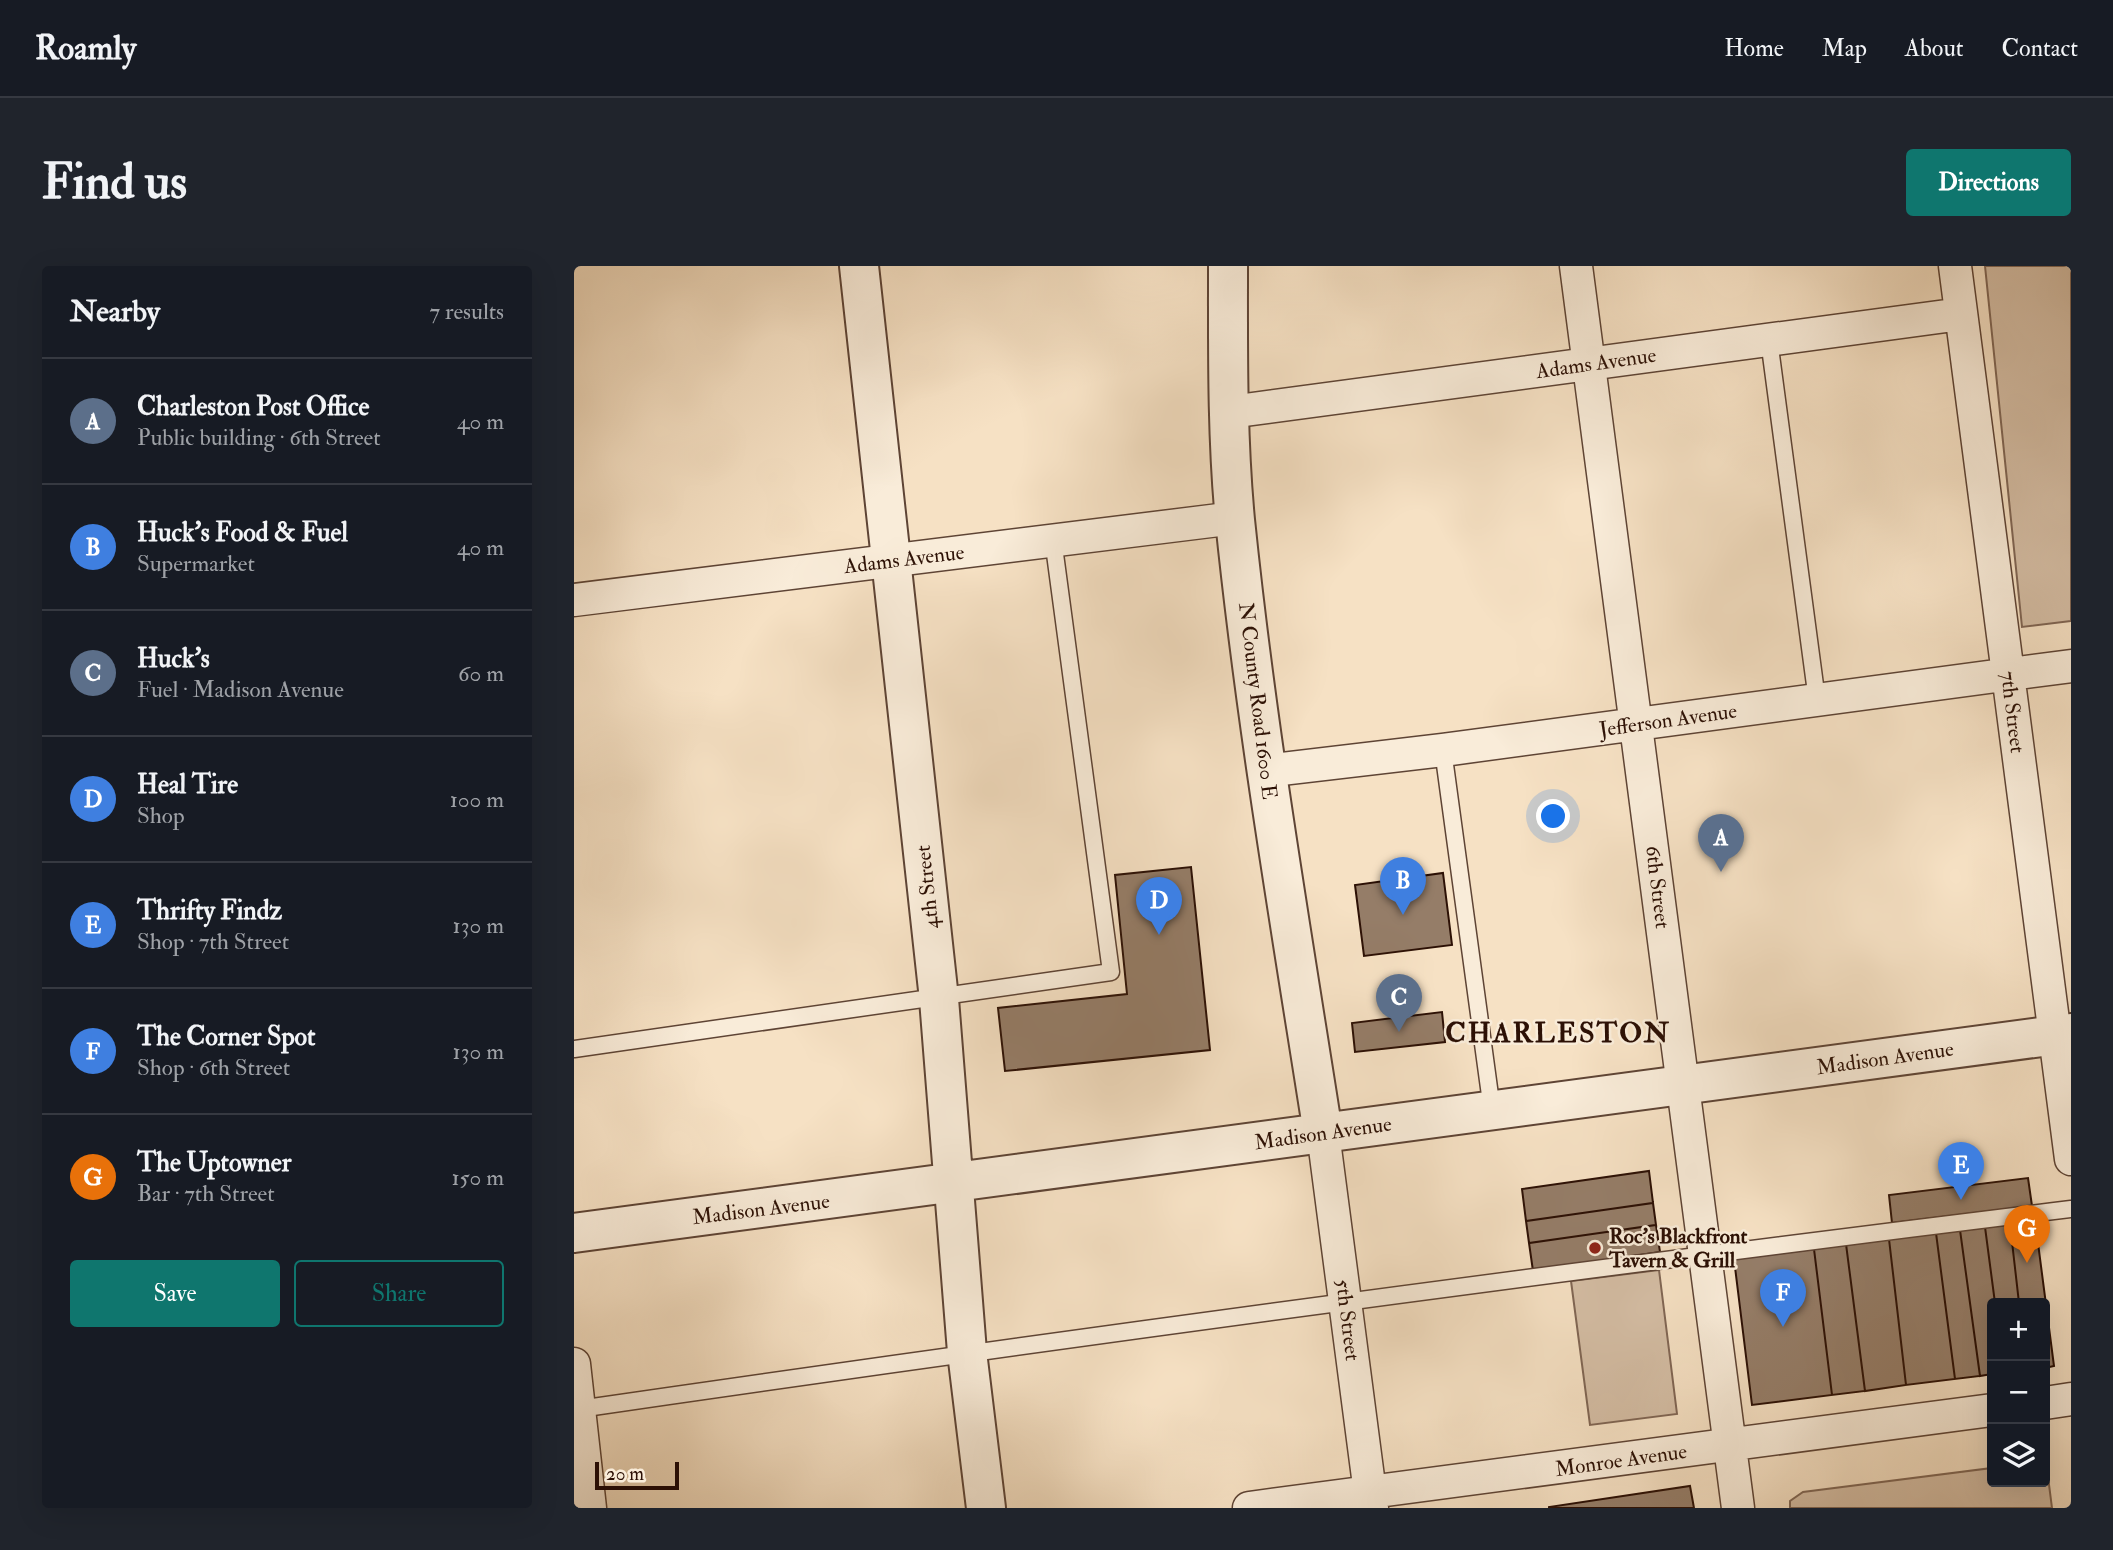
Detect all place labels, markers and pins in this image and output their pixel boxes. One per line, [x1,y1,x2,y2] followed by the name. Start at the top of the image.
[1698,814,1744,872] pin: A
[1380,857,1426,915] pin: B
[1136,877,1182,935] pin: D
[1376,974,1422,1032] pin: C
[1938,1142,1984,1200] pin: E
[2004,1205,2050,1263] pin: G
[1608,1223,1748,1274] place label: Roc's Blackfront Tavern & Grill
[1587,1240,1603,1256] marker: Roc's Blackfront Tavern & Grill
[1760,1269,1806,1327] pin: F

